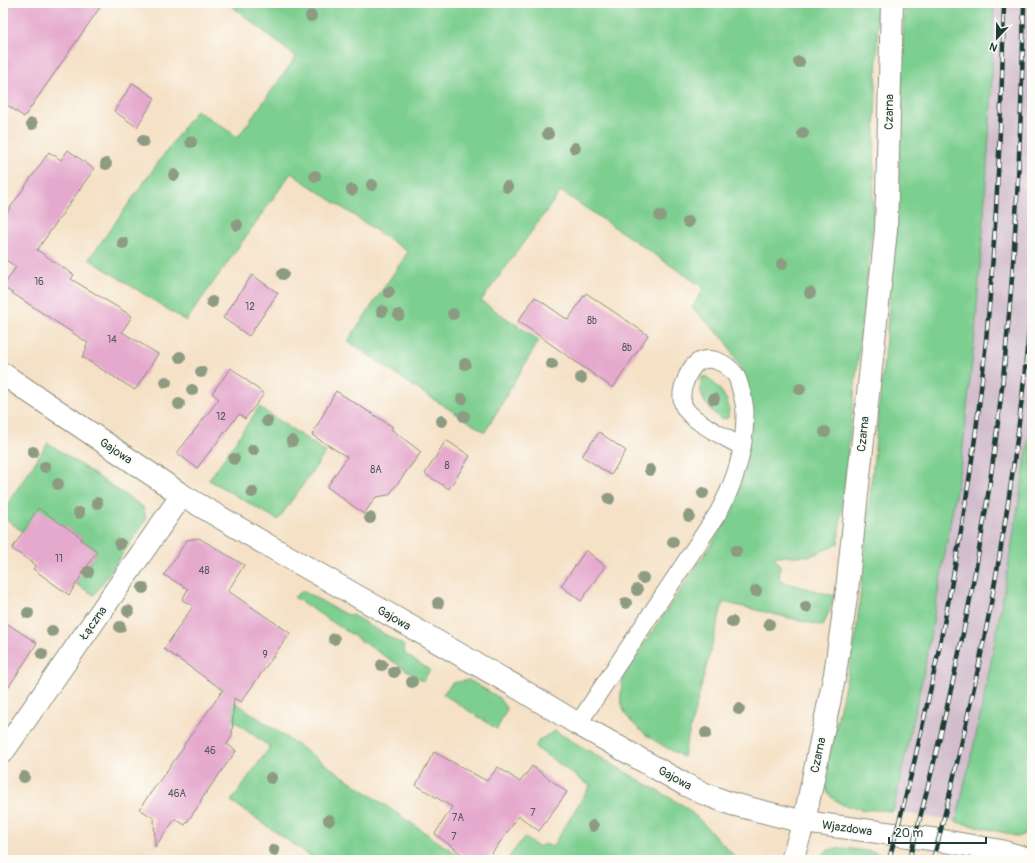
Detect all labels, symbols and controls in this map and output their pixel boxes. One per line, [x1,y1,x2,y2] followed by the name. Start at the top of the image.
[977,18,1017,58] north arrow
[987,39,999,54] text: N
[882,94,897,130] street label: Czarna
[34,276,44,288] house number: 16
[245,301,255,313] house number: 12
[587,315,597,327] house number: 8b
[107,334,117,346] house number: 14
[622,342,632,354] house number: 8b
[216,411,226,423] house number: 12
[854,415,873,453] street label: Czarna
[96,435,135,468] street label: Gajowa
[444,460,450,472] house number: 8
[370,464,382,476] house number: 8A
[55,553,63,565] house number: 11
[199,565,209,577] house number: 48
[76,603,111,644] street label: Łączna
[374,603,414,634] street label: Gajowa
[262,649,268,661] house number: 9
[807,736,830,774] street label: Czarna
[204,745,216,757] house number: 46
[655,763,695,794] street label: Gajowa
[168,788,187,800] house number: 46A
[530,807,536,819] house number: 7
[452,812,464,824] house number: 7A
[821,818,873,839] street label: Wjazdowa
[889,819,986,845] scale bar
[895,826,924,841] text: 20 m
[451,831,457,843] house number: 7

